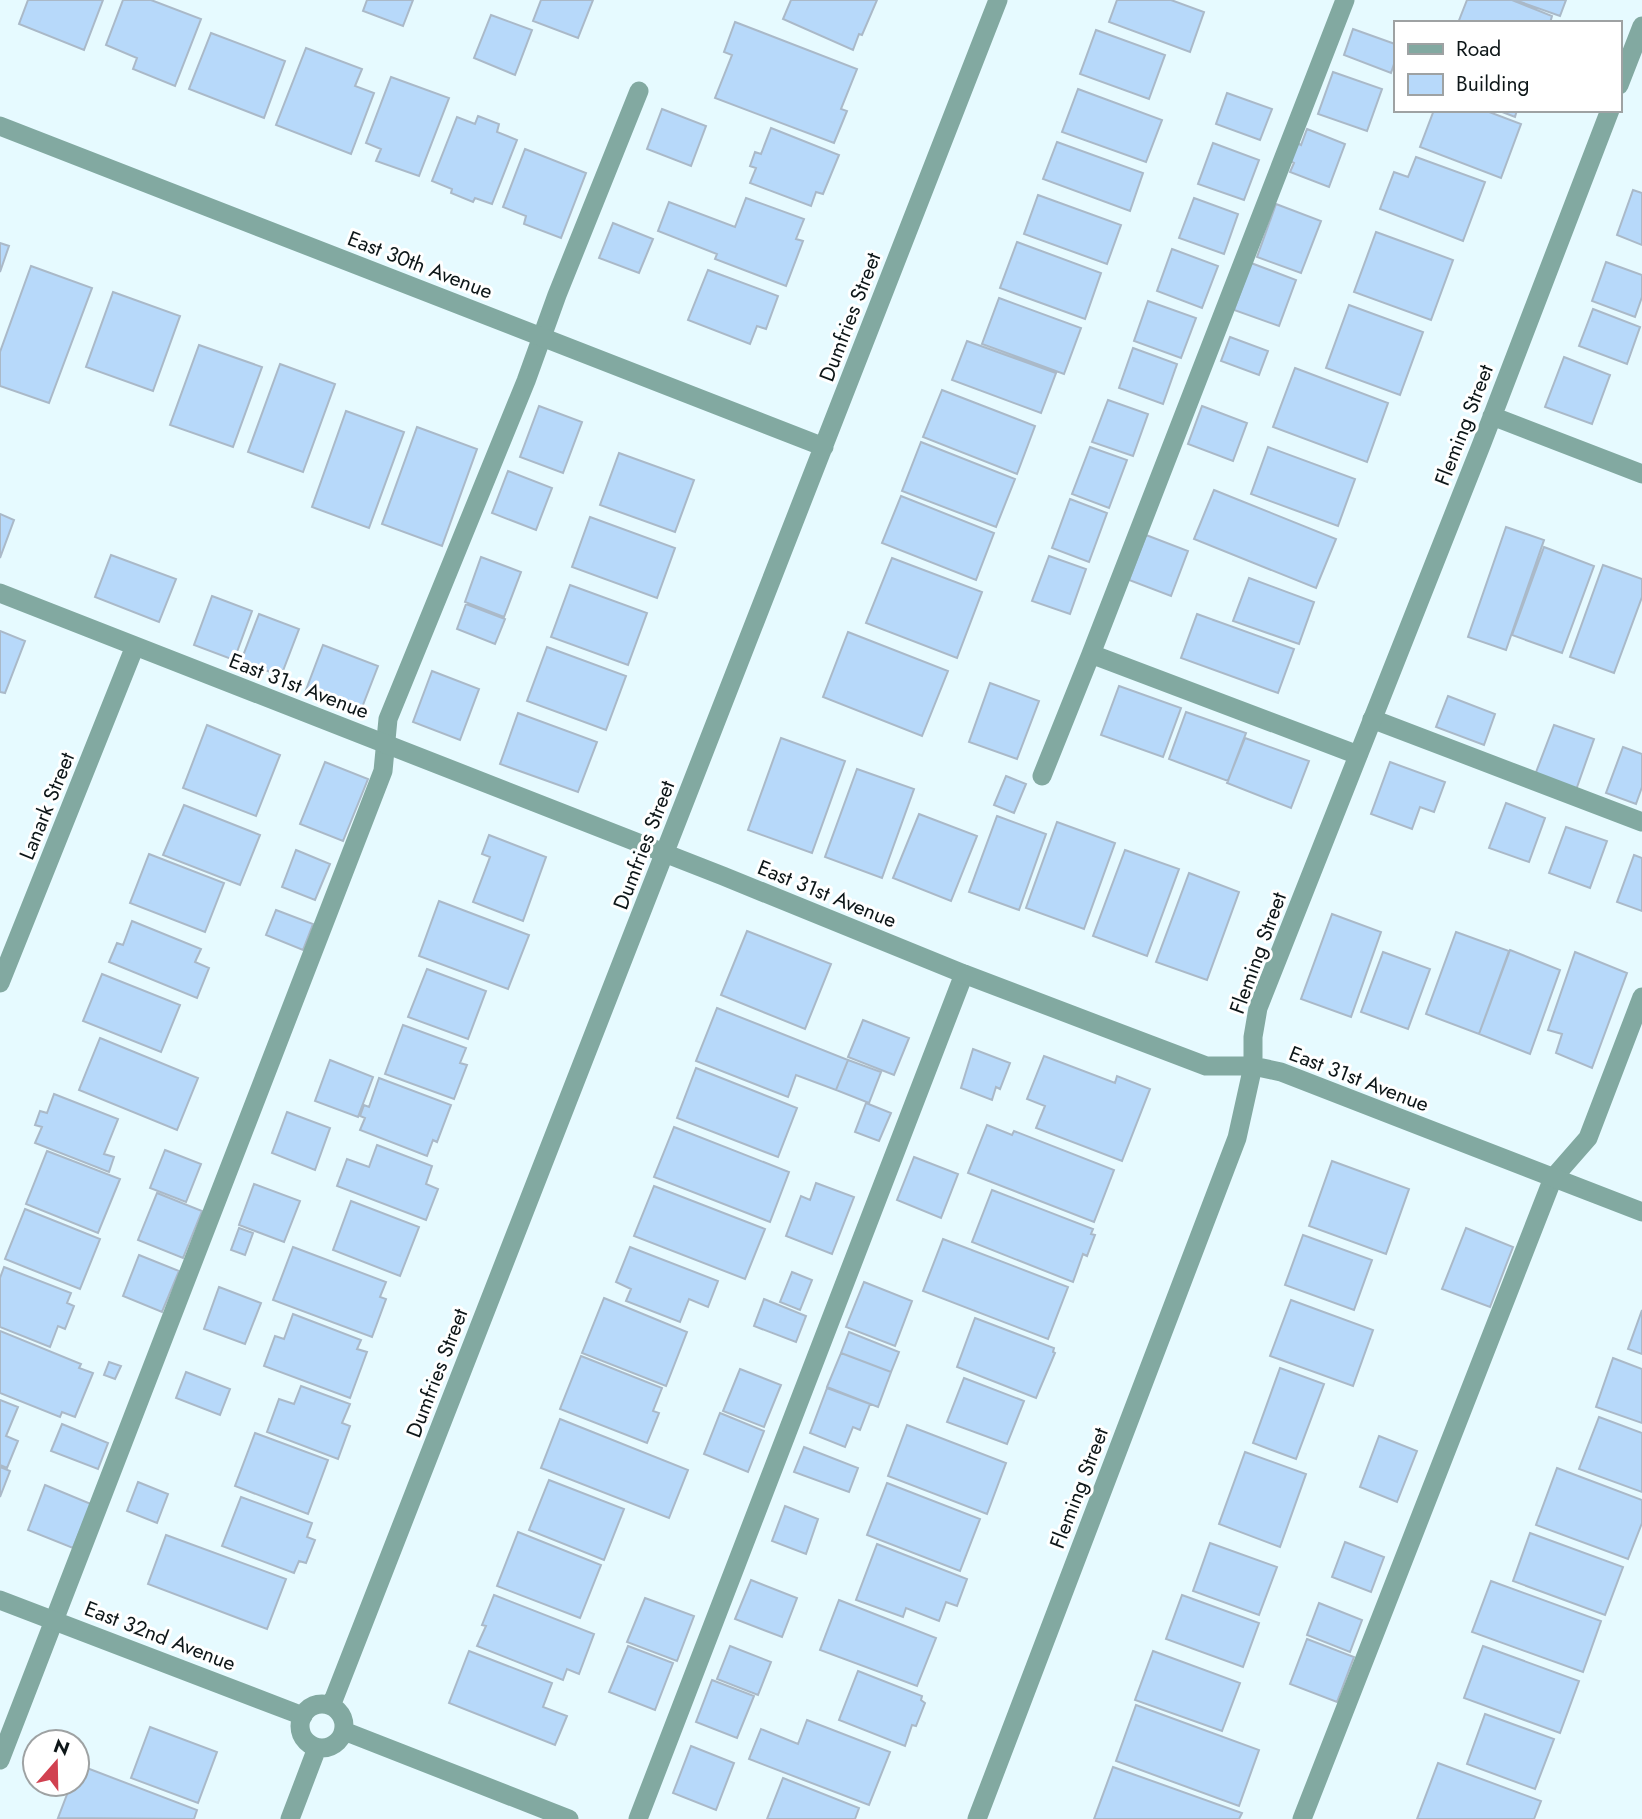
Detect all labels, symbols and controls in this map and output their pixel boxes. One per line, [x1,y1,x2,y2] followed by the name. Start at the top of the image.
[1394,21,1621,112] legend
[1456,34,1501,64] text: Road
[1456,69,1529,99] text: Building
[343,224,497,307] street label: East 30th Avenue
[812,248,888,386] street label: Dumfries Street
[1427,360,1501,490] street label: Fleming Street
[225,646,373,727] street label: East 31st Avenue
[12,748,82,864] street label: Lanark Street
[606,776,682,914] street label: Dumfries Street
[753,852,901,936] street label: East 31st Avenue
[1222,888,1294,1018] street label: Fleming Street
[1285,1039,1433,1120] street label: East 31st Avenue
[399,1304,475,1442] street label: Dumfries Street
[1042,1423,1116,1553] street label: Fleming Street
[80,1593,240,1679] street label: East 32nd Avenue
[21,1728,91,1798] north arrow
[50,1732,73,1763] text: N

